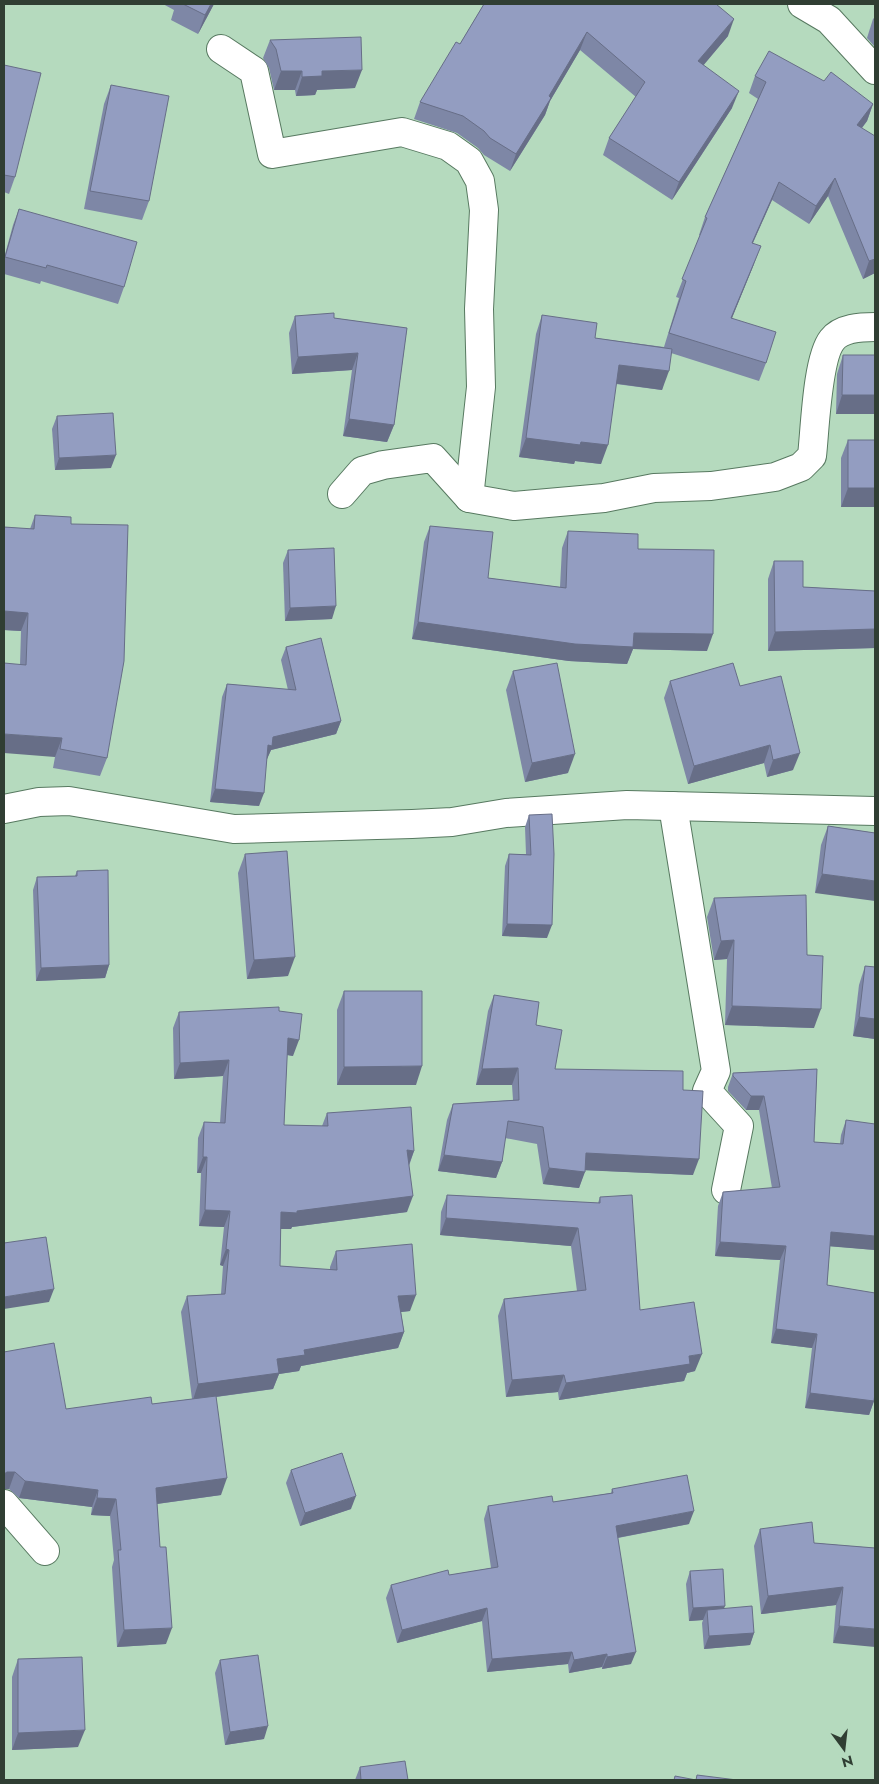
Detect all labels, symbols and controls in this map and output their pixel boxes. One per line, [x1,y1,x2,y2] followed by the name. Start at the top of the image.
[819,1724,869,1774] north arrow
[839,1750,855,1773] text: N

